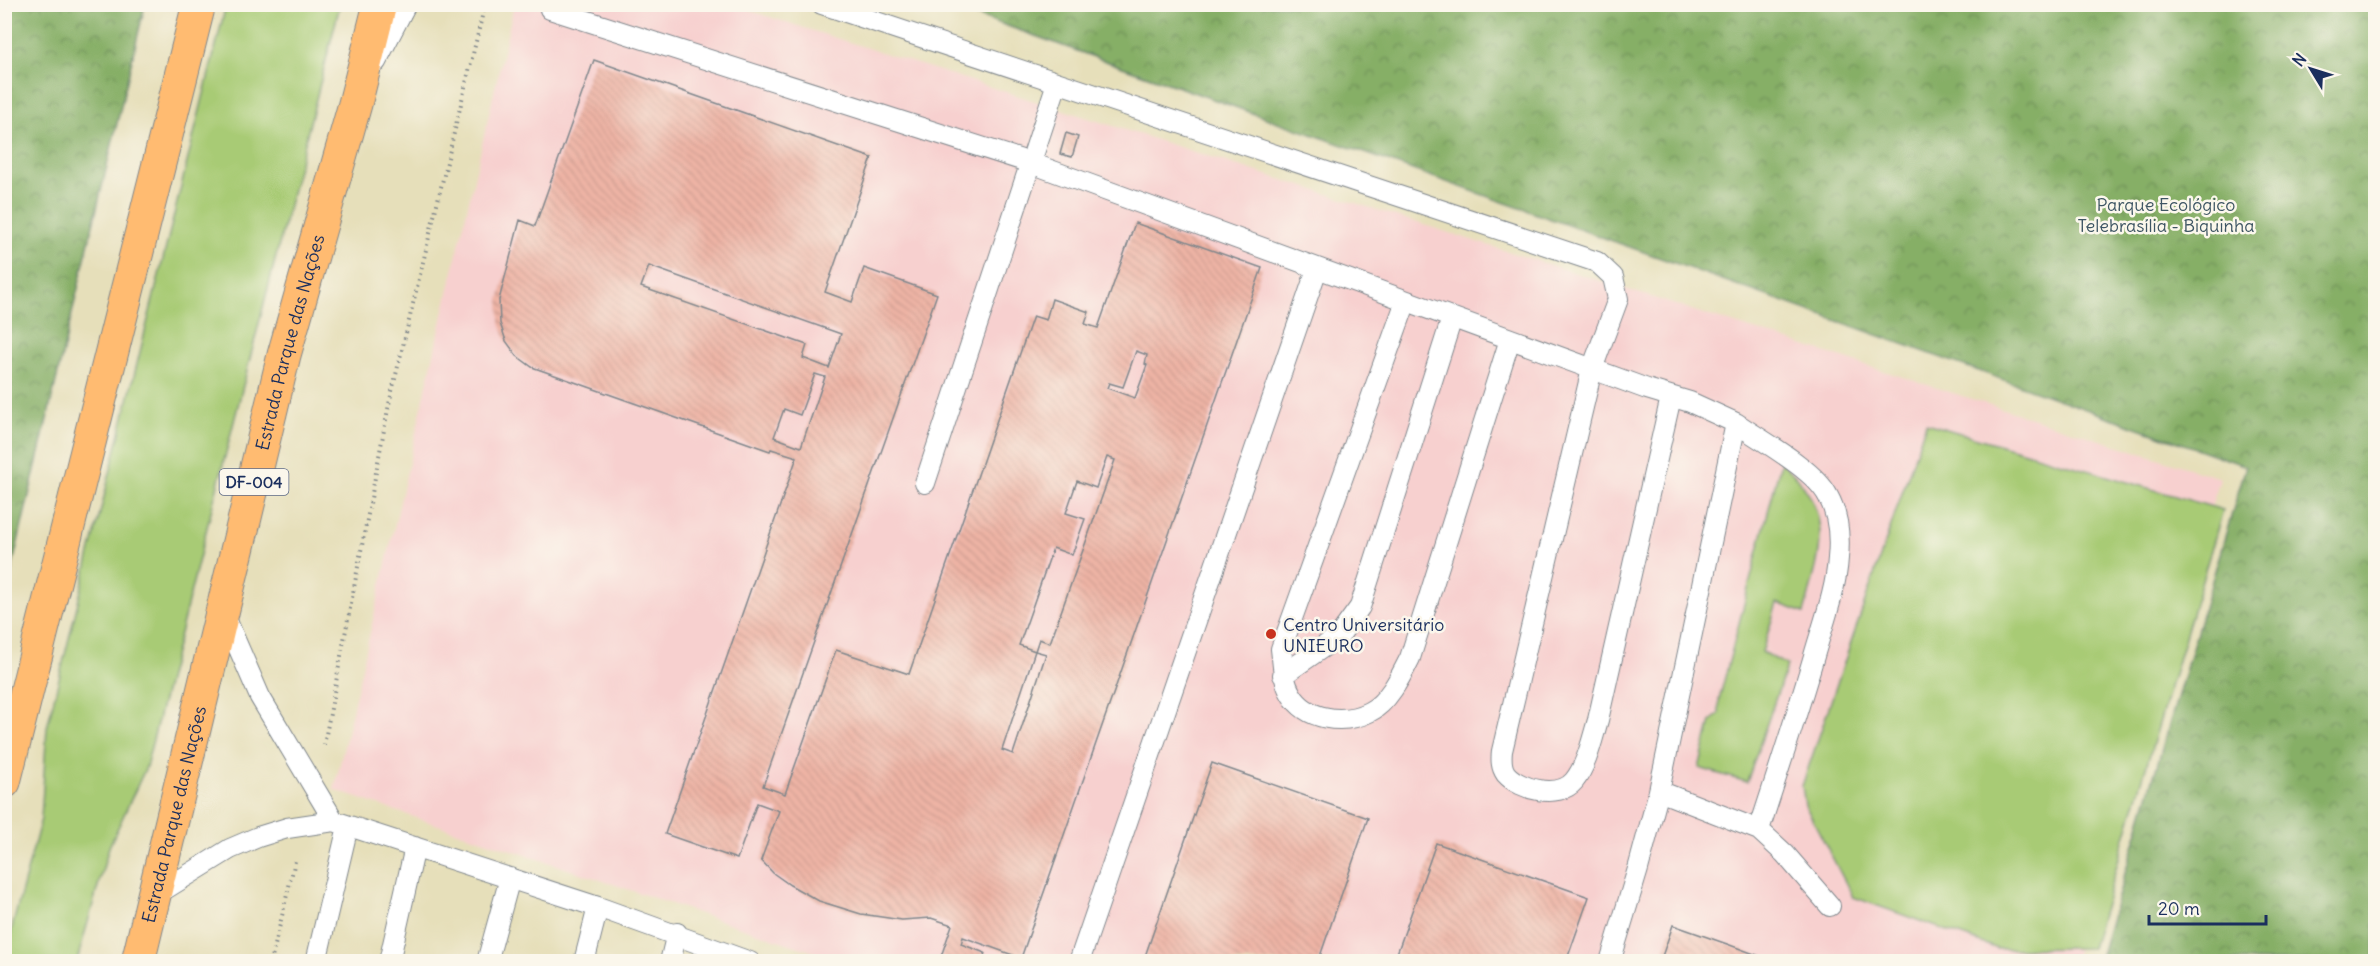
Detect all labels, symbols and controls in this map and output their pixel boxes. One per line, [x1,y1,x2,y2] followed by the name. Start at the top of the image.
[2281,39,2341,99] north arrow
[2288,49,2310,70] text: N
[2077,193,2255,237] park label: Parque Ecológico Telebrasília - Biquinha
[250,232,329,453] street label: Estrada Parque das Nações
[220,469,288,495] road number: DF-004
[1283,613,1444,657] place label: Centro Universitário UNIEURO
[1264,627,1278,641] marker: Centro Universitário UNIEURO
[136,703,211,925] street label: Estrada Parque das Nações
[2149,888,2266,926] scale bar
[2158,897,2200,920] text: 20 m

